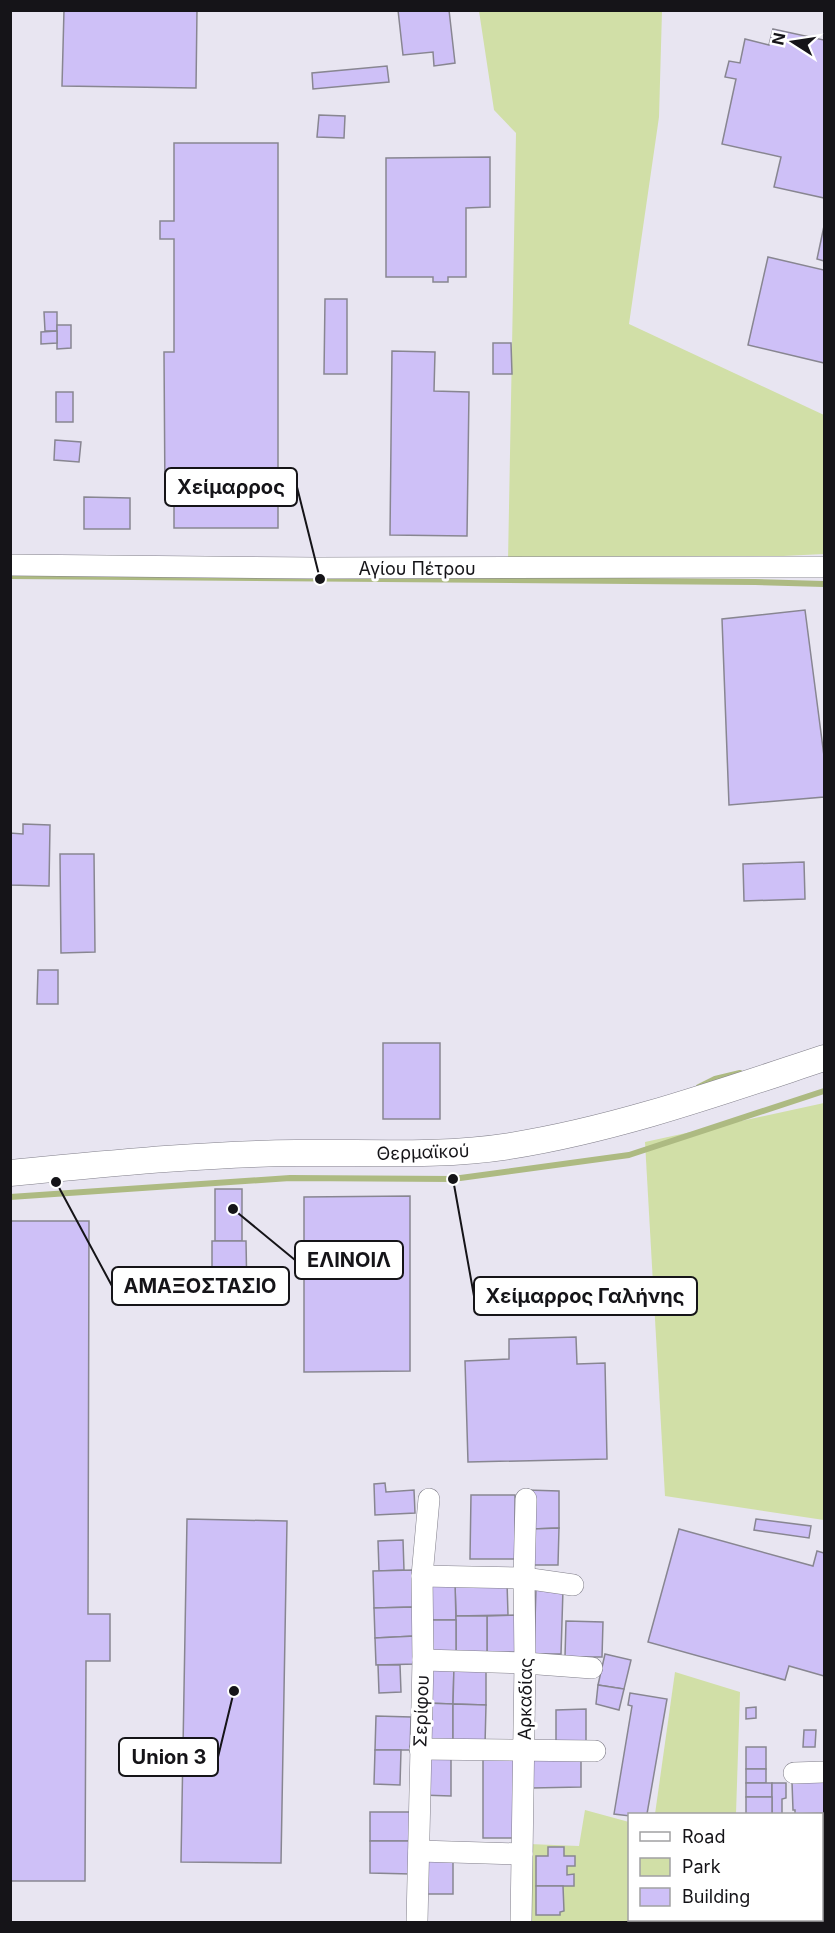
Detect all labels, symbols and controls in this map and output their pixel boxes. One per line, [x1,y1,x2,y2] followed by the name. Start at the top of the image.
[763,12,823,72] north arrow
[767,31,789,47] text: N
[165,468,297,506] callout: Χείμαρρος
[177,475,285,499] text: Χείμαρρος
[358,558,476,579] street label: Αγίου Πέτρου
[376,1140,470,1164] street label: Θερμαϊκού
[295,1241,403,1279] callout: ΕΛΙΝΟΙΛ
[307,1248,391,1272] text: ΕΛΙΝΟΙΛ
[112,1267,289,1305] callout: ΑΜΑΞΟΣΤΑΣΙΟ
[124,1274,276,1298] text: ΑΜΑΞΟΣΤΑΣΙΟ
[474,1277,697,1315] callout: Χείμαρρος Γαλήνης
[485,1284,685,1308] text: Χείμαρρος Γαλήνης
[514,1658,536,1740] street label: Αρκαδίας
[409,1674,433,1748] street label: Σερίφου
[119,1738,218,1776] callout: Union 3
[132,1745,206,1769] text: Union 3
[628,1813,823,1921] legend
[682,1826,725,1847] text: Road
[682,1856,721,1877] text: Park
[682,1886,750,1907] text: Building

